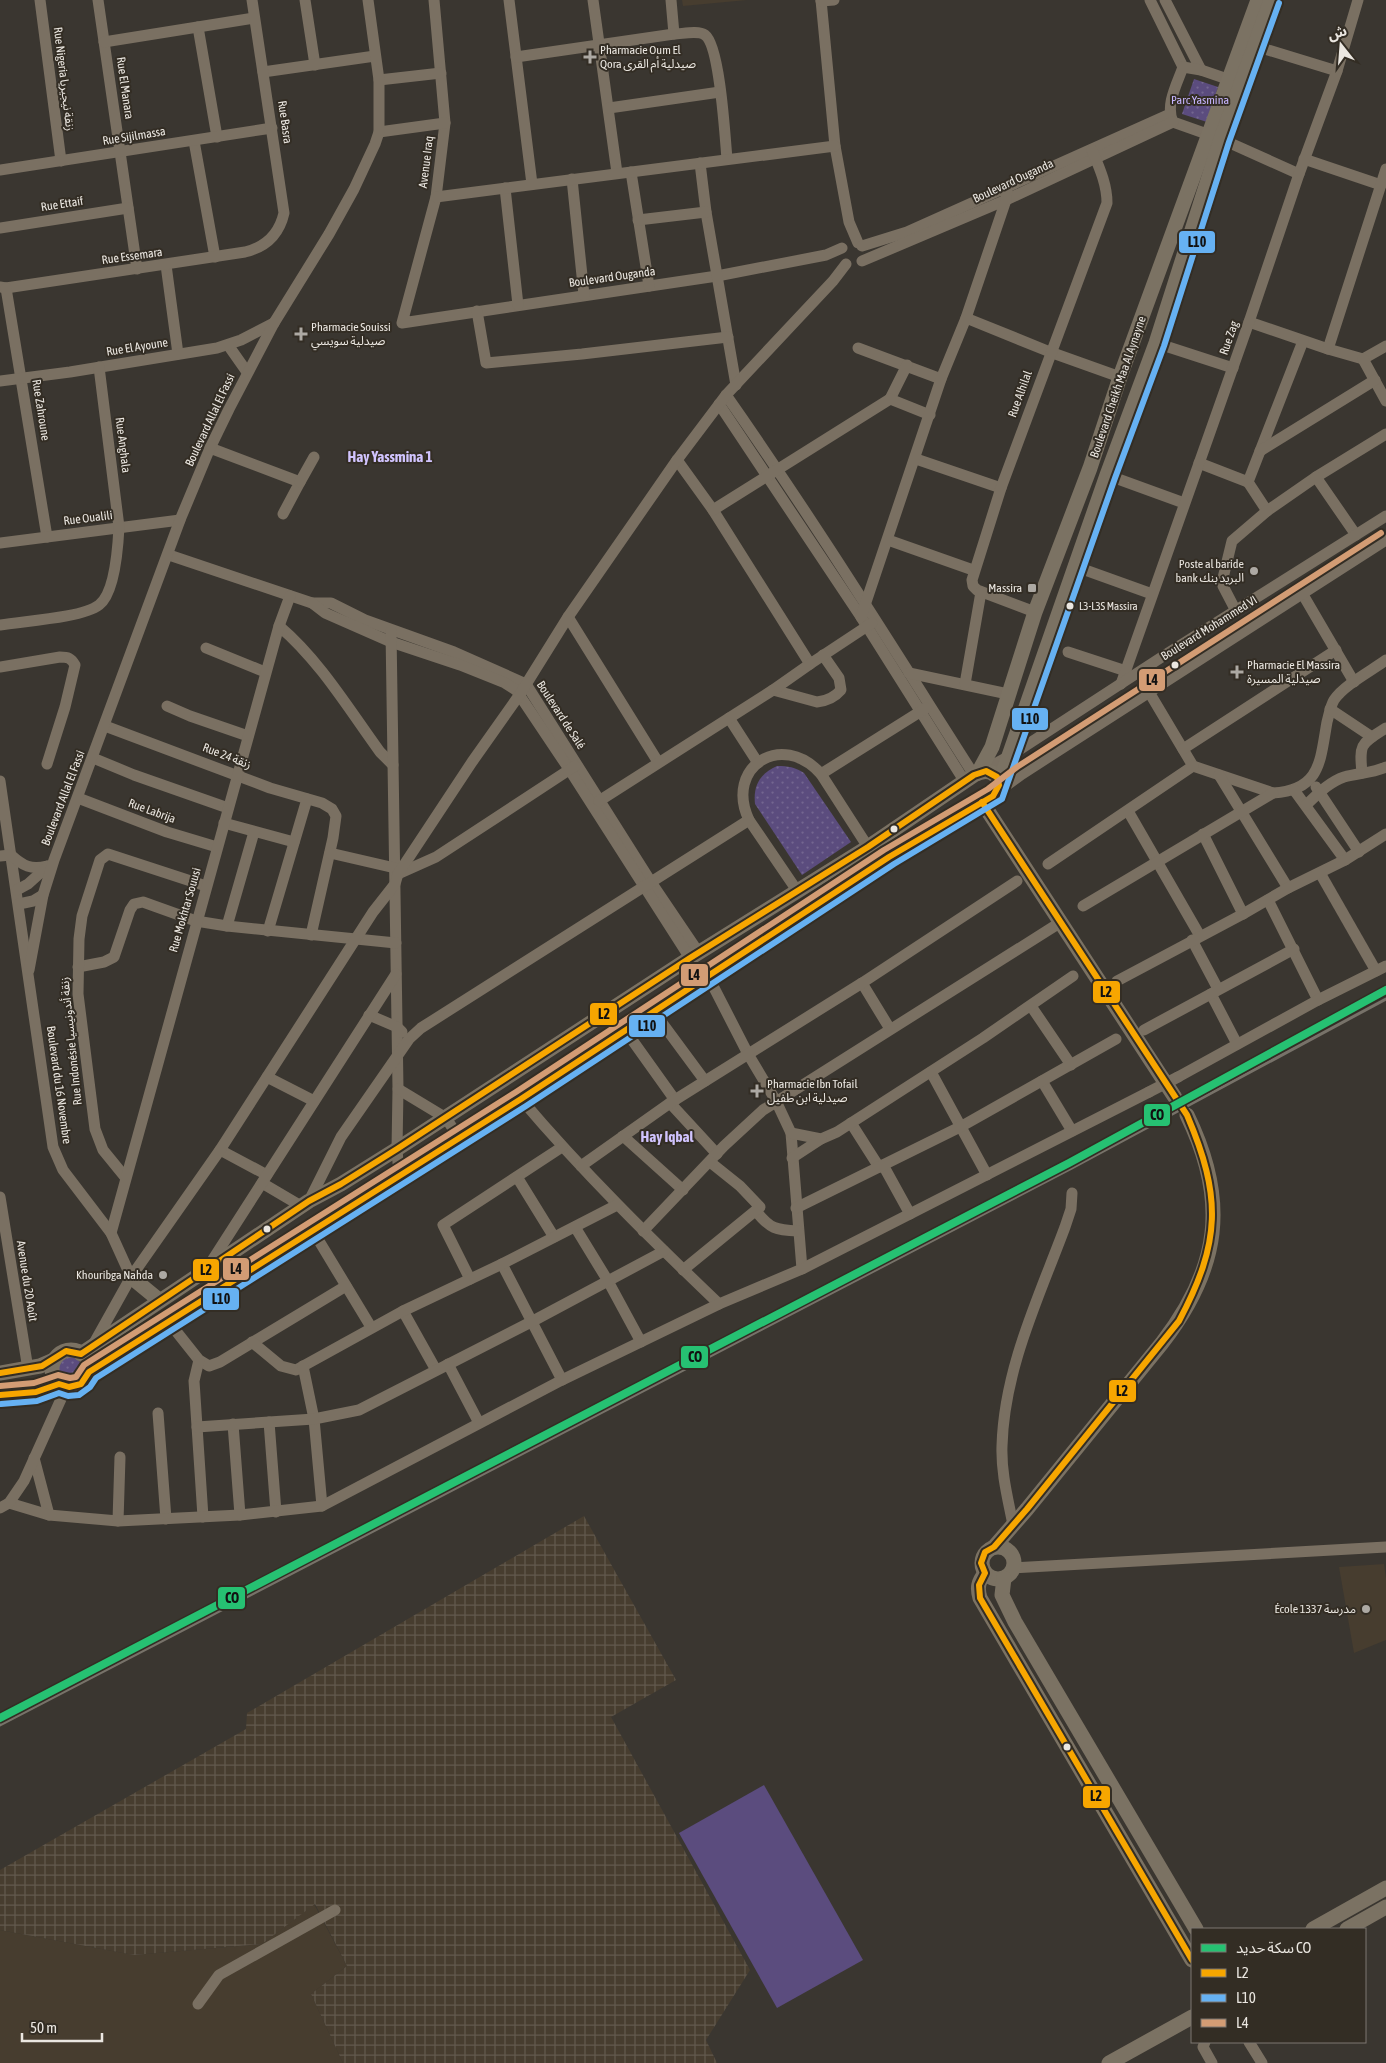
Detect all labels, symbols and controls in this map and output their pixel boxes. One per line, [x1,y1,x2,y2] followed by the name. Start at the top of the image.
[1316,20,1366,70] north arrow
[1326,22,1349,43] text: ش
[51,26,77,132] street label: Rue Nigeria زنقة نيجيريا
[600,43,696,73] place label: Pharmacie Oum El Qora صيدلية أم القرى
[584,51,596,63] marker: Pharmacie Oum El Qora صيدلية أم القرى
[114,56,136,120] street label: Rue El Manara
[1171,93,1229,107] park label: Parc Yasmina
[275,100,295,144] street label: Rue Basra
[101,124,167,148] street label: Rue Sijilmassa
[416,135,436,189] street label: Avenue Iraq
[971,156,1055,206] street label: Boulevard Ouganda
[40,194,85,214] street label: Rue Ettaif
[1178,230,1216,254] line badge: L10
[1188,234,1207,250] text: L10
[101,245,163,267] street label: Rue Essemara
[568,264,656,290] street label: Boulevard Ouganda
[1087,314,1149,460] street label: Boulevard Cheikh Maa Al Aynayne
[1217,318,1242,357] street label: Rue Zag
[311,320,391,351] place label: Pharmacie Souissi صيدلية سويسي
[295,328,307,340] marker: Pharmacie Souissi صيدلية سويسي
[105,335,169,359] street label: Rue El Ayoune
[1005,368,1035,419] street label: Rue Alhilal
[182,371,238,469] street label: Boulevard Allal El Fassi
[29,378,53,442] street label: Rue Zahroune
[113,416,133,474] street label: Rue Anghala
[348,448,432,465] district label: Hay Yassmina 1
[63,508,113,528] street label: Rue Oualili
[1175,557,1244,585] place label: Poste al baride bank البريد بنك
[1248,565,1260,577] marker: Poste al baride bank البريد بنك
[988,581,1022,595] place label: Massira
[1026,582,1038,594] marker: Massira
[1158,593,1260,663] street label: Boulevard Mohammed VI
[1079,600,1138,612] place label: L3-L3S Massira
[1065,601,1075,611] marker: L3-L3S Massira
[1247,658,1340,686] place label: Pharmacie El Massira صيدلية المسيرة
[1170,660,1180,670] unlabelled marker
[1231,666,1243,678] marker: Pharmacie El Massira صيدلية المسيرة
[1138,668,1166,692] line badge: L4
[1146,672,1158,688] text: L4
[534,678,588,752] street label: Boulevard de Salé
[1011,707,1049,731] line badge: L10
[1021,711,1040,727] text: L10
[201,740,253,772] street label: Rue 24 زنقة
[38,748,88,848] street label: Boulevard Allal El Fassi
[126,796,178,826] street label: Rue Labrija
[889,824,899,834] unlabelled marker
[166,866,204,954] street label: Rue Mokhtar Souusi
[680,963,709,987] line badge: L4
[688,967,700,983] text: L4
[57,976,85,1106] street label: Rue Indonésie زنقة أندونيسيا
[1092,980,1121,1004] line badge: L2
[1100,984,1112,1000] text: L2
[589,1002,618,1026] line badge: L2
[598,1006,610,1022] text: L2
[628,1014,666,1038] line badge: L10
[638,1018,657,1034] text: L10
[44,1025,74,1145] street label: Boulevard du 16 Novembre
[767,1077,858,1105] place label: Pharmacie Ibn Tofail صيدلية ابن طفيل
[751,1085,763,1097] marker: Pharmacie Ibn Tofail صيدلية ابن طفيل
[1143,1103,1171,1127] line badge: CO
[1150,1107,1164,1123] text: CO
[641,1128,694,1145] district label: Hay Iqbal
[262,1224,272,1234] unlabelled marker
[14,1240,40,1323] street label: Avenue du 20 Août
[222,1257,250,1281] line badge: L4
[192,1258,220,1282] line badge: L2
[230,1261,242,1277] text: L4
[200,1262,212,1278] text: L2
[76,1268,153,1282] place label: Khouribga Nahda
[157,1269,169,1281] marker: Khouribga Nahda
[202,1287,240,1311] line badge: L10
[212,1291,231,1307] text: L10
[680,1345,709,1369] line badge: CO
[688,1349,702,1365] text: CO
[1108,1379,1137,1403] line badge: L2
[1116,1383,1128,1399] text: L2
[217,1586,246,1610] line badge: CO
[225,1590,239,1606] text: CO
[1274,1602,1356,1616] place label: École مدرسة 1337
[1360,1603,1372,1615] marker: École مدرسة 1337
[1062,1742,1072,1752] unlabelled marker
[1082,1785,1111,1809] line badge: L2
[1090,1788,1102,1804] text: L2
[1191,1928,1366,2043] legend
[1236,1939,1312,1956] text: سكة حديد CO
[1236,1964,1249,1981] text: L2
[1236,1989,1256,2006] text: L10
[22,2010,102,2042] scale bar
[1236,2014,1249,2031] text: L4
[30,2019,57,2036] text: 50 m

